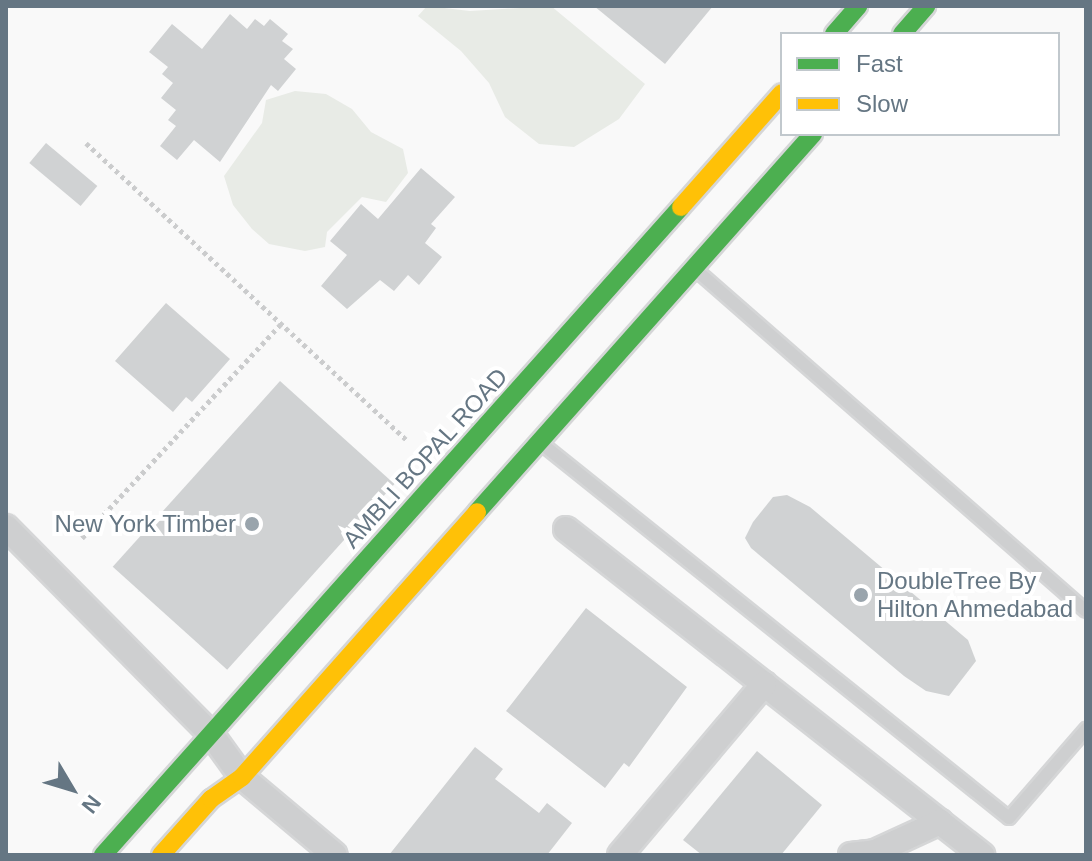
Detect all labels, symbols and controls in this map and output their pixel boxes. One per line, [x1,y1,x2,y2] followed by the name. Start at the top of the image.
[780,32,1060,136] legend
[856,50,903,77] text: Fast
[856,90,908,117] text: Slow
[336,362,514,554] street label: AMBLI BOPAL ROAD
[54,510,236,538] place label: New York Timber
[243,515,261,533] marker: New York Timber
[877,567,1074,623] place label: DoubleTree By Hilton Ahmedabad
[852,586,870,604] marker: DoubleTree By Hilton Ahmedabad
[32,749,112,829] north arrow
[77,790,106,818] text: N

